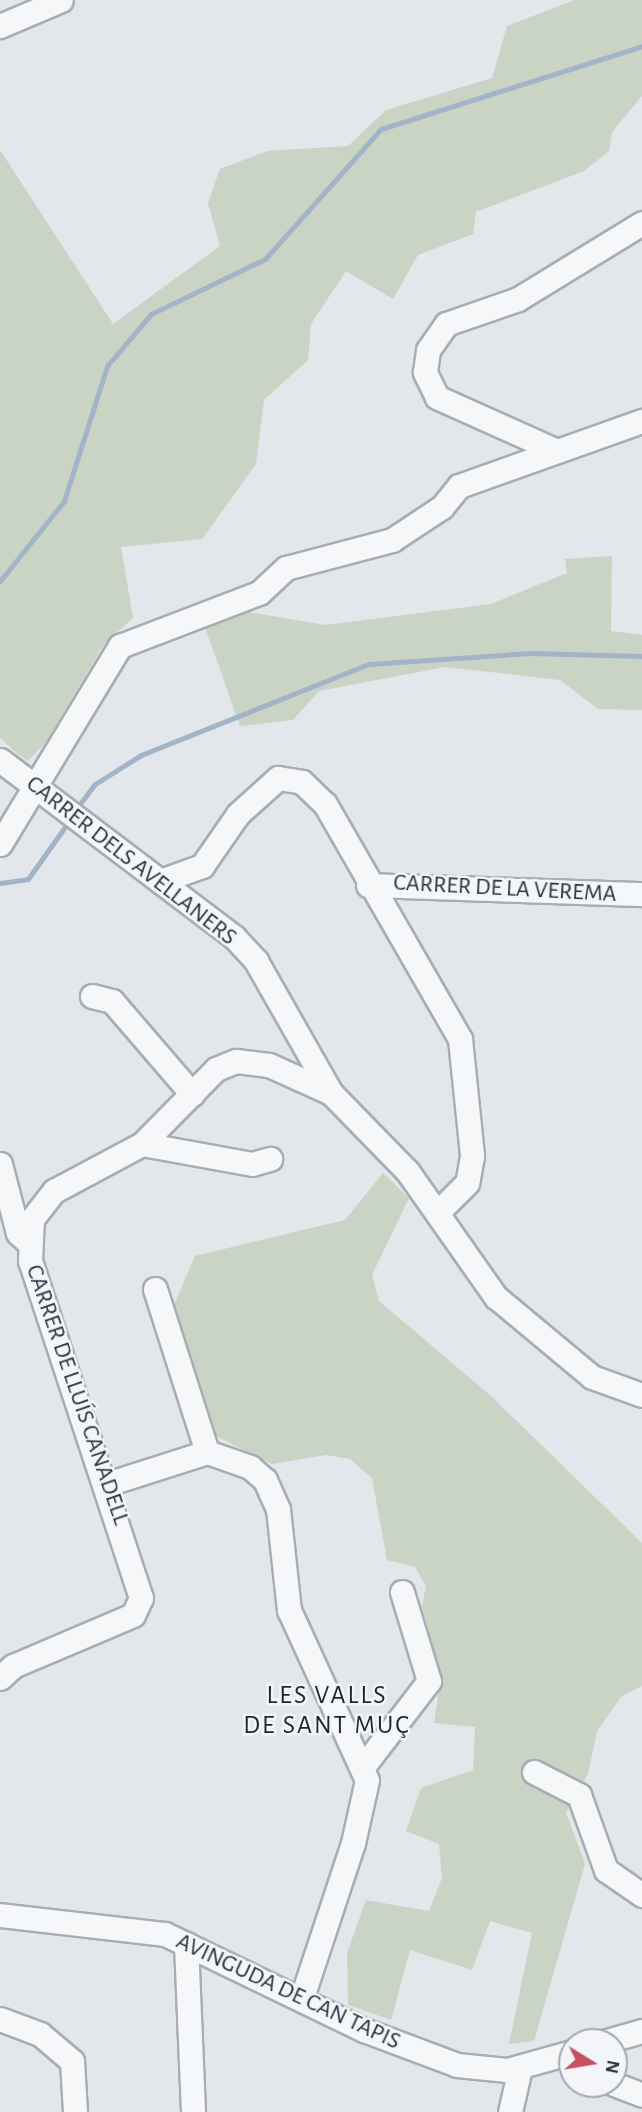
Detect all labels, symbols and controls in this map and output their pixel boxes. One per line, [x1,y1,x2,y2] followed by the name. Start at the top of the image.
[20,770,242,952] street label: CARRER DELS AVELLANERS
[393,869,617,909] street label: CARRER DE LA VEREMA
[19,1261,135,1529] street label: CARRER DE LLUÍS CANADELL
[245,1680,409,1742] district label: LES VALLS DE SANT MUÇ
[171,1927,405,2057] street label: AVINGUDA DE CAN TAPIS
[558,2028,628,2098] north arrow
[602,2058,623,2075] text: N

